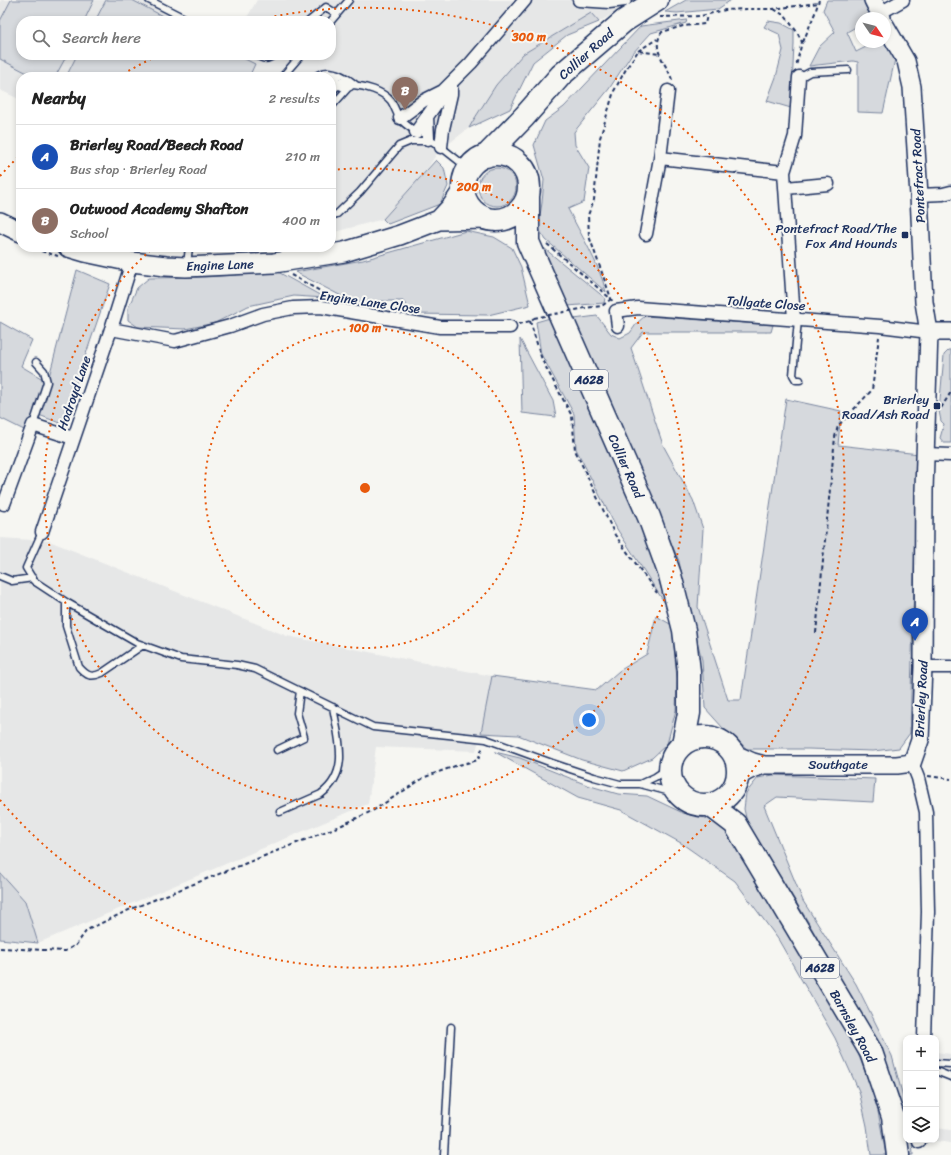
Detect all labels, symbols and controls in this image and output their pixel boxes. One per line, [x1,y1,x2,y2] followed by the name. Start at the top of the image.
[855,12,891,48] north arrow
[16,16,336,60] search box
[553,22,620,85] street label: Collier Road
[62,25,141,51] text: Search here
[511,26,547,48] text: 300 m
[30,27,52,49] icon: search
[392,77,418,110] pin: B
[32,83,86,113] text: Nearby
[269,87,320,110] text: 2 results
[904,127,932,224] street label: Pontefract Road
[70,132,243,158] text: Brierley Road/Beech Road
[41,145,49,168] text: A
[285,145,320,168] text: 210 m
[70,158,207,181] text: Bus stop · Brierley Road
[456,176,492,198] text: 200 m
[70,196,248,222] text: Outwood Academy Shafton
[41,209,49,232] text: B
[282,209,320,232] text: 400 m
[775,217,898,255] place label: Pontefract Road/The Fox And Hounds
[70,222,108,245] text: School
[900,230,910,240] marker: Pontefract Road/The Fox And Hounds
[186,252,255,278] street label: Engine Lane
[318,284,422,320] street label: Engine Lane Close
[726,289,806,317] street label: Tollgate Close
[349,317,382,339] text: 100 m
[50,352,98,433] street label: Hodroyd Lane
[570,370,608,390] road number: A628
[842,388,930,426] place label: Brierley Road/Ash Road
[932,401,942,411] marker: Brierley Road/Ash Road
[602,430,651,503] street label: Collier Road
[358,481,372,495] centre of rings
[902,608,928,641] pin: A
[907,659,935,738] street label: Brierley Road
[579,710,599,730] your location
[808,753,868,776] street label: Southgate
[801,958,839,978] road number: A628
[823,985,883,1068] street label: Barnsley Road
[903,1035,939,1143] map controls
[903,1035,939,1071] button: +
[903,1071,939,1107] button: −
[903,1107,939,1143] button: layers

